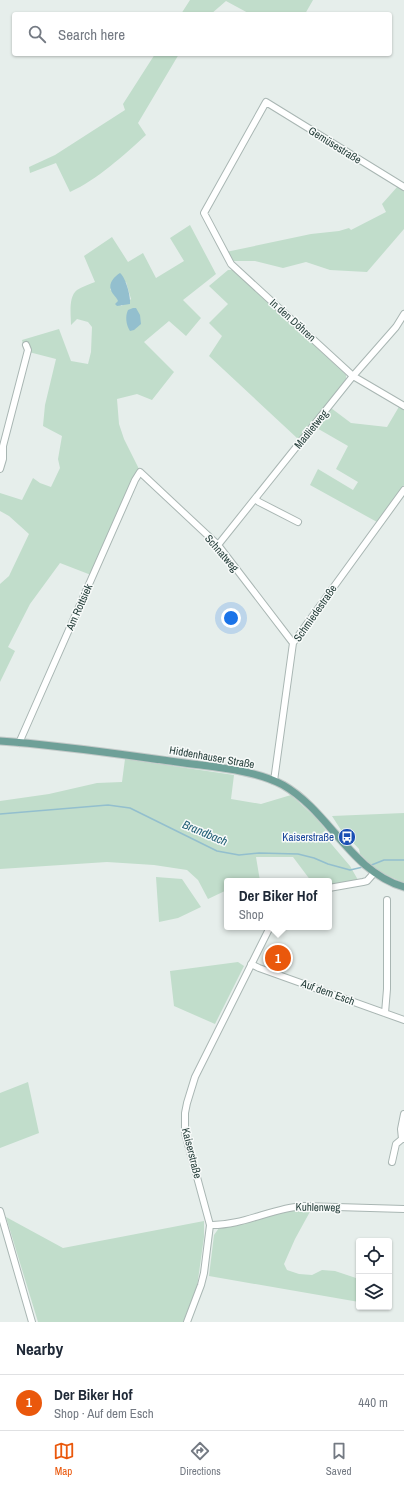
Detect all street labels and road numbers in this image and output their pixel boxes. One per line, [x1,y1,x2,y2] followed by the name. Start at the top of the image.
[306,123,364,167] street label: Gemüsestraße
[267,296,319,344] street label: In den Döhren
[291,407,331,451] street label: Madlietweg
[202,532,242,574] street label: Schnatweg
[62,581,96,633] street label: Am Rottsiek
[290,582,340,644] street label: Schmiedestraße
[168,743,256,771] street label: Hiddenhauser Straße
[298,975,357,1008] street label: Auf dem Esch
[179,1126,205,1180] street label: Kaiserstraße
[296,1200,340,1214] street label: Kuhlenweg

